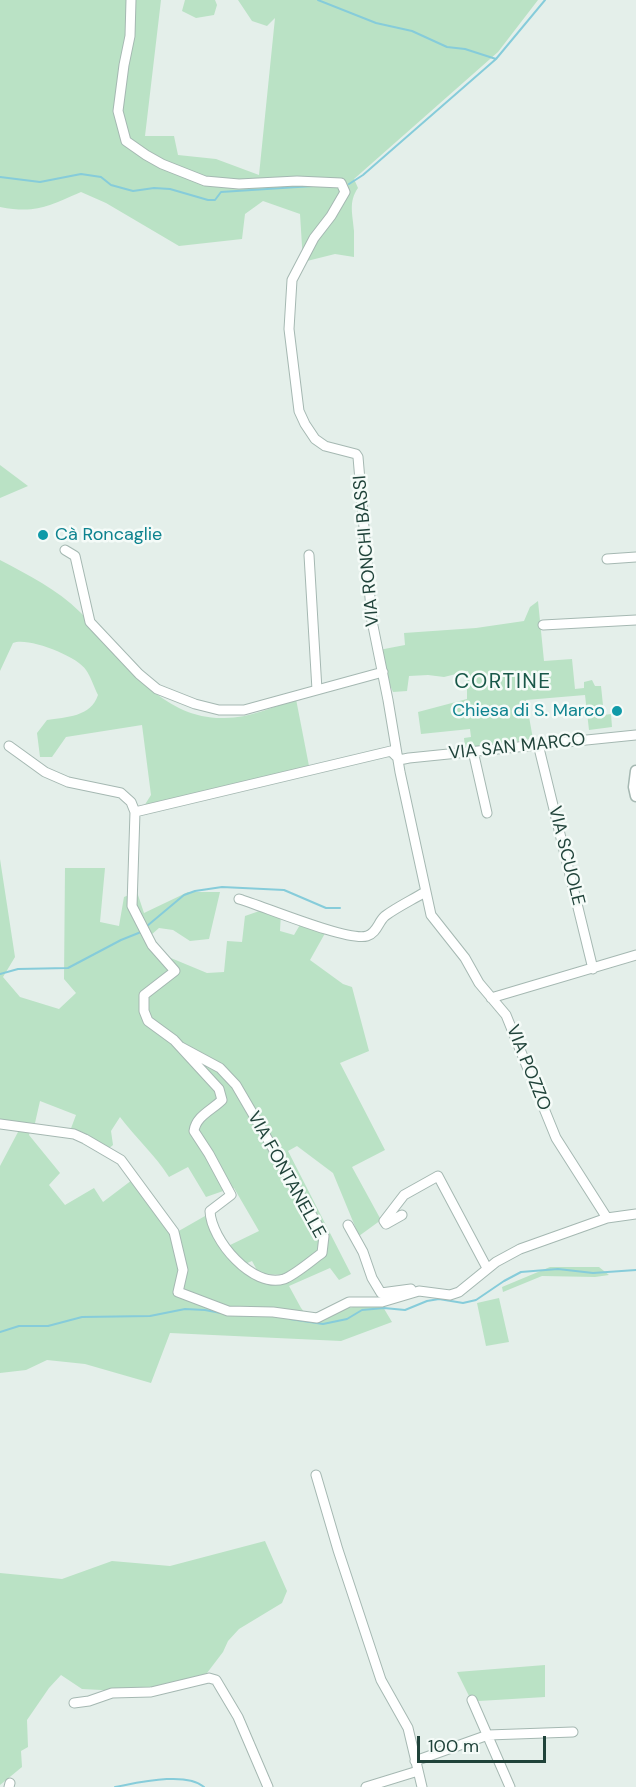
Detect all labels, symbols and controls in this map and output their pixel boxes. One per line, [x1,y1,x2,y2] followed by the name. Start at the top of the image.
[350,474,384,628] street label: VIA RONCHI BASSI
[55,524,162,546] place label: Cà Roncaglie
[36,528,50,542] marker: Cà Roncaglie
[454,669,552,695] district label: CORTINE
[452,700,605,722] place label: Chiesa di S. Marco
[610,704,624,718] marker: Chiesa di S. Marco
[448,729,586,765] street label: VIA SAN MARCO
[543,804,589,908] street label: VIA SCUOLE
[501,1022,555,1114] street label: VIA POZZO
[242,1108,330,1242] street label: VIA FONTANELLE
[420,1724,549,1762] scale bar
[428,1734,479,1758] text: 100 m

